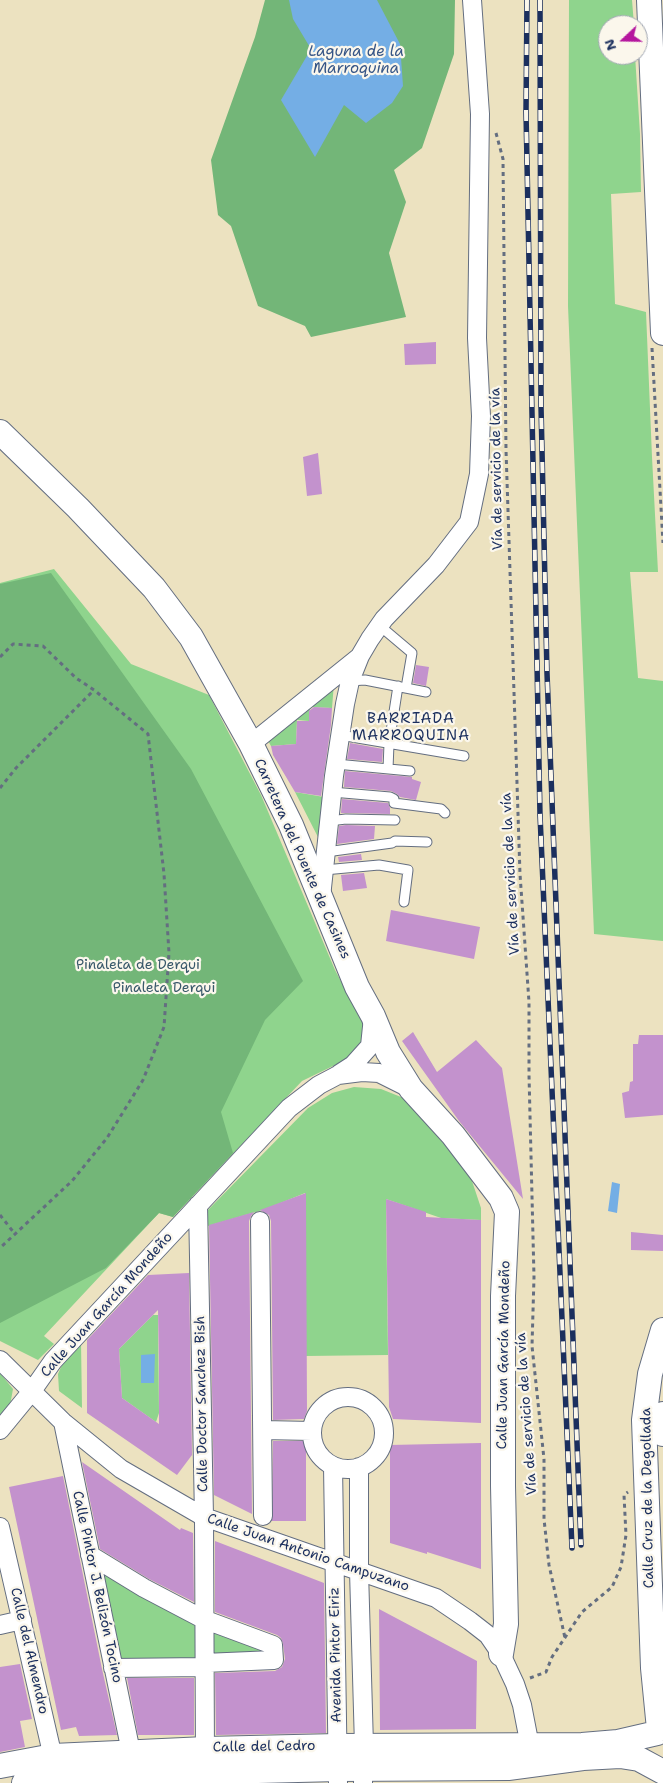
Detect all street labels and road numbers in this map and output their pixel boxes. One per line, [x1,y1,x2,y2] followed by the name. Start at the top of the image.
[487,387,507,551] street label: Vía de servicio de la vía
[250,756,354,962] street label: Carretera del Puente de Casines
[498,792,524,956] street label: Vía de servicio de la vía
[38,1229,176,1381] street label: Calle Juan García Mondeño
[494,1260,514,1450] street label: Calle Juan García Mondeño
[192,1316,212,1492] street label: Calle Doctor Sanchez Bish
[513,1332,541,1496] street label: Vía de servicio de la vía
[638,1408,658,1588] street label: Calle Cruz de la Degollada
[68,1489,126,1685] street label: Calle Pintor J. Belizón Tocino
[205,1510,411,1596] street label: Calle Juan Antonio Campuzano
[6,1586,52,1716] street label: Calle del Almendro
[326,1587,346,1723] street label: Avenida Pintor Eiriz
[212,1738,316,1756] street label: Calle del Cedro

